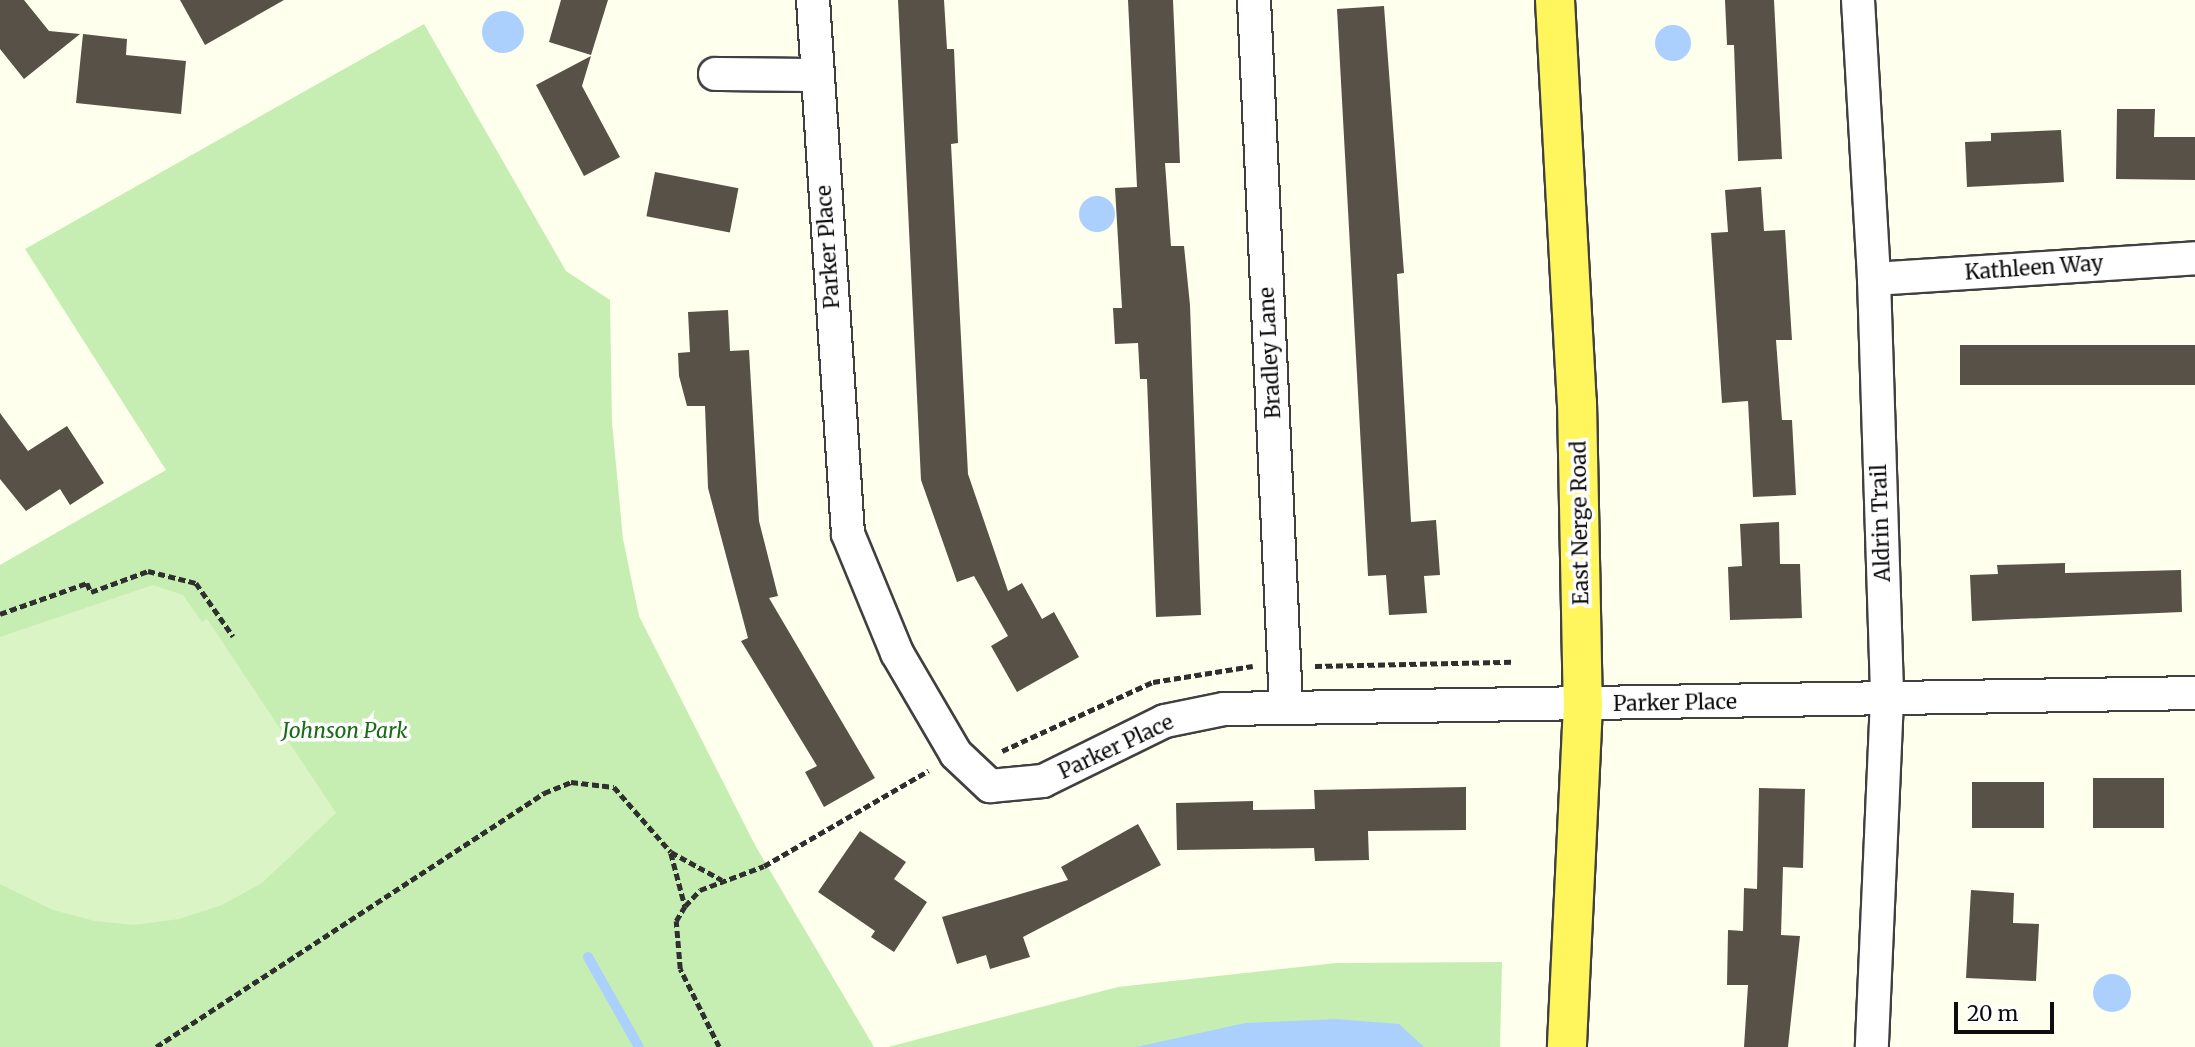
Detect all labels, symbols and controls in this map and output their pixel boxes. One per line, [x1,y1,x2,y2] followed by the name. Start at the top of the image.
[811,184,845,310] street label: Parker Place
[1964,251,2104,285] street label: Kathleen Way
[1254,286,1286,420] street label: Bradley Lane
[1566,441,1594,605] street label: East Nerge Road
[1866,464,1896,582] street label: Aldrin Trail
[1613,689,1737,717] street label: Parker Place
[1054,709,1178,785] street label: Parker Place
[282,718,408,744] park label: Johnson Park
[1957,988,2057,1032] scale bar
[1967,1000,2018,1027] text: 20 m

